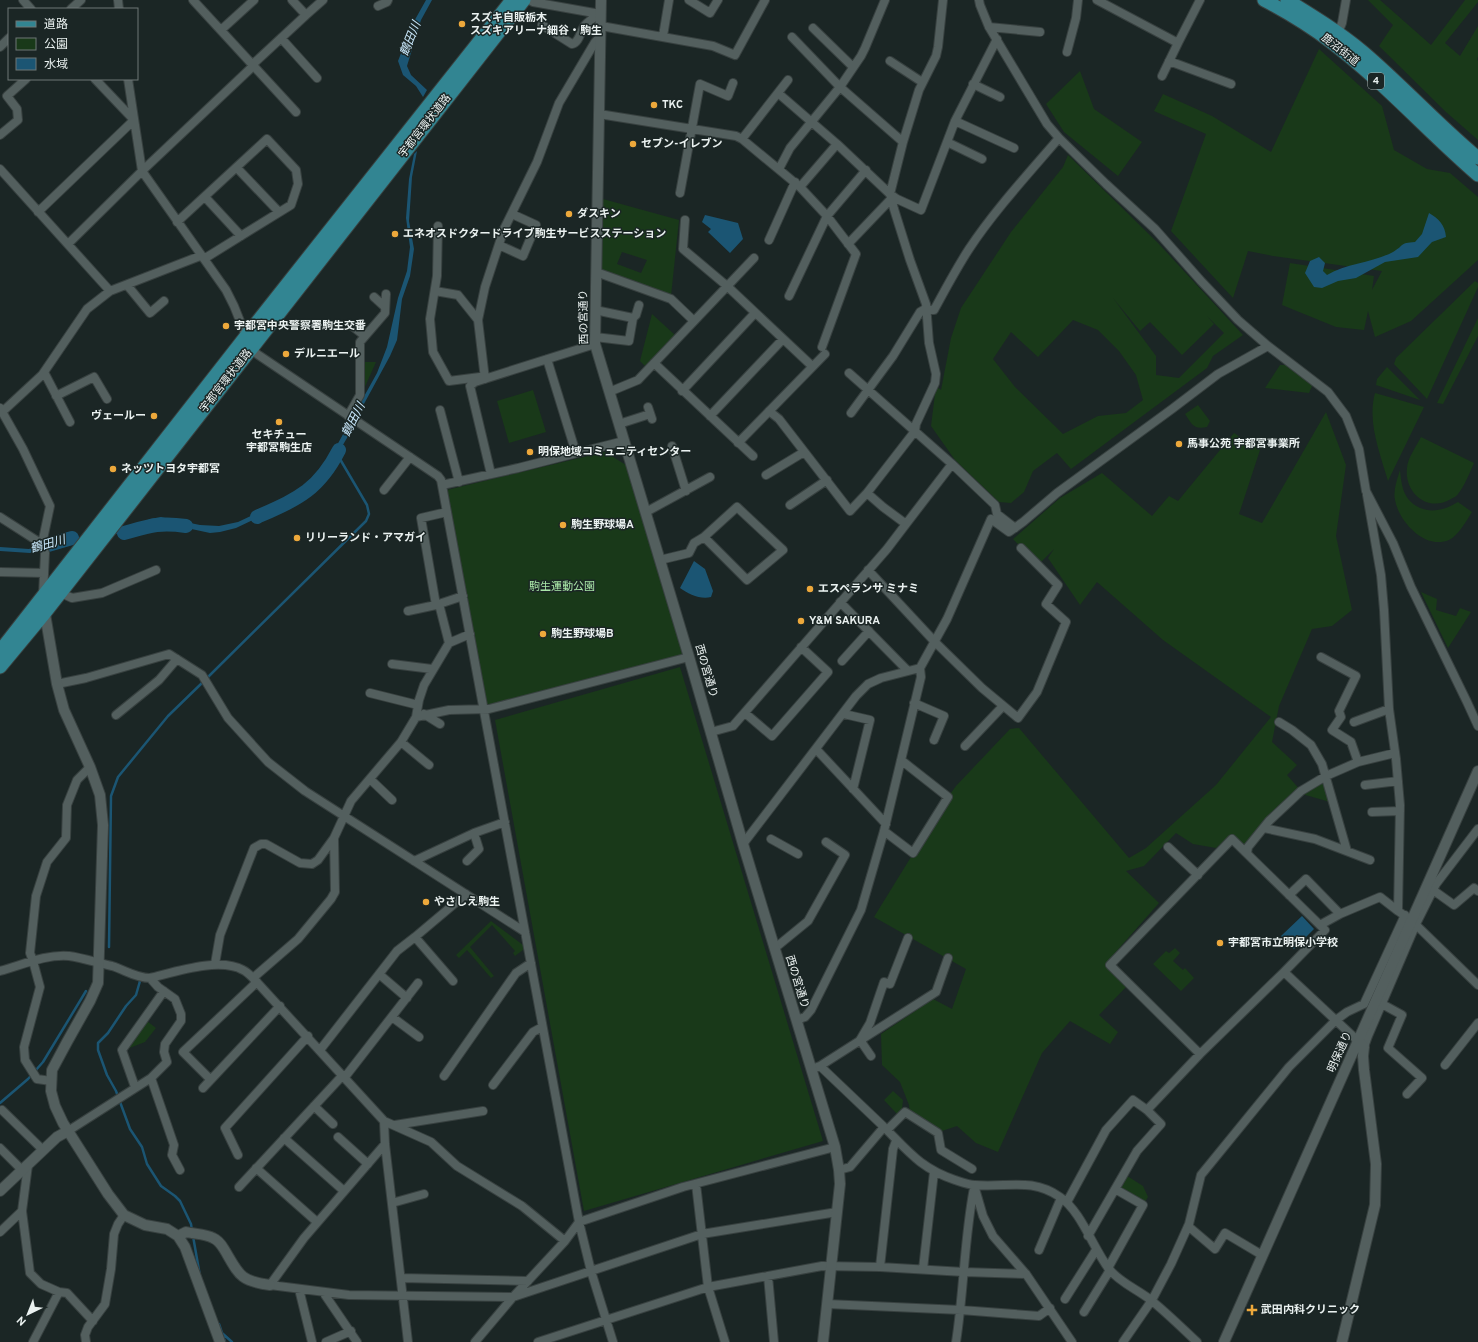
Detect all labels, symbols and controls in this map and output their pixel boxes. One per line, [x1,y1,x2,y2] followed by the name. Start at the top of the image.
[8,8,138,80] legend
[470,11,602,38] place label: スズキ自販栃木 スズキアリーナ細谷・駒生
[44,17,68,33] text: 道路
[397,17,426,59] water label: 鶴田川
[457,19,467,29] marker: スズキ自販栃木 スズキアリーナ細谷・駒生
[1318,31,1362,69] street label: 鹿沼街道
[44,37,68,53] text: 公園
[44,57,68,73] text: 水域
[1368,73,1384,89] road number: 4
[396,91,454,161] street label: 宇都宮環状道路
[662,98,683,112] place label: TKC
[649,100,659,110] marker: TKC
[641,137,723,151] place label: セブン-イレブン
[628,139,638,149] marker: セブン-イレブン
[577,207,621,221] place label: ダスキン
[564,209,574,219] marker: ダスキン
[403,227,666,241] place label: エネオスドクタードライブ駒生サービスステーション
[390,229,400,239] marker: エネオスドクタードライブ駒生サービスステーション
[577,289,591,345] street label: 西の宮通り
[234,319,366,333] place label: 宇都宮中央警察署駒生交番
[221,321,231,331] marker: 宇都宮中央警察署駒生交番
[197,346,255,416] street label: 宇都宮環状道路
[294,347,360,361] place label: デルニエール
[281,349,291,359] marker: デルニエール
[339,399,370,440] water label: 鶴田川
[91,409,146,423] place label: ヴェールー
[149,411,159,421] marker: ヴェールー
[274,417,284,427] marker: セキチュー 宇都宮駒生店
[246,428,312,455] place label: セキチュー 宇都宮駒生店
[1187,437,1300,451] place label: 馬事公苑 宇都宮事業所
[1174,439,1184,449] marker: 馬事公苑 宇都宮事業所
[538,445,691,459] place label: 明保地域コミュニティセンター
[525,447,535,457] marker: 明保地域コミュニティセンター
[121,462,220,476] place label: ネッツトヨタ宇都宮
[108,464,118,474] marker: ネッツトヨタ宇都宮
[571,518,634,532] place label: 駒生野球場A
[558,520,568,530] marker: 駒生野球場A
[305,531,426,545] place label: リリーランド・アマガイ
[28,532,69,558] water label: 鶴田川
[292,533,302,543] marker: リリーランド・アマガイ
[529,580,595,594] park label: 駒生運動公園
[818,582,919,596] place label: エスペランサ ミナミ
[805,584,815,594] marker: エスペランサ ミナミ
[809,614,880,628] place label: Y&M SAKURA
[796,616,806,626] marker: Y&M SAKURA
[551,627,614,641] place label: 駒生野球場B
[538,629,548,639] marker: 駒生野球場B
[692,643,720,699] street label: 西の宮通り
[434,895,500,909] place label: やさしえ駒生
[421,897,431,907] marker: やさしえ駒生
[1228,936,1338,950] place label: 宇都宮市立明保小学校
[1215,938,1225,948] marker: 宇都宮市立明保小学校
[782,954,812,1010] street label: 西の宮通り
[1325,1029,1355,1075] street label: 明保通り
[8,1294,48,1334] north arrow
[1261,1303,1360,1317] place label: 武田内科クリニック
[1246,1304,1258,1316] marker: 武田内科クリニック
[14,1313,30,1328] text: N

